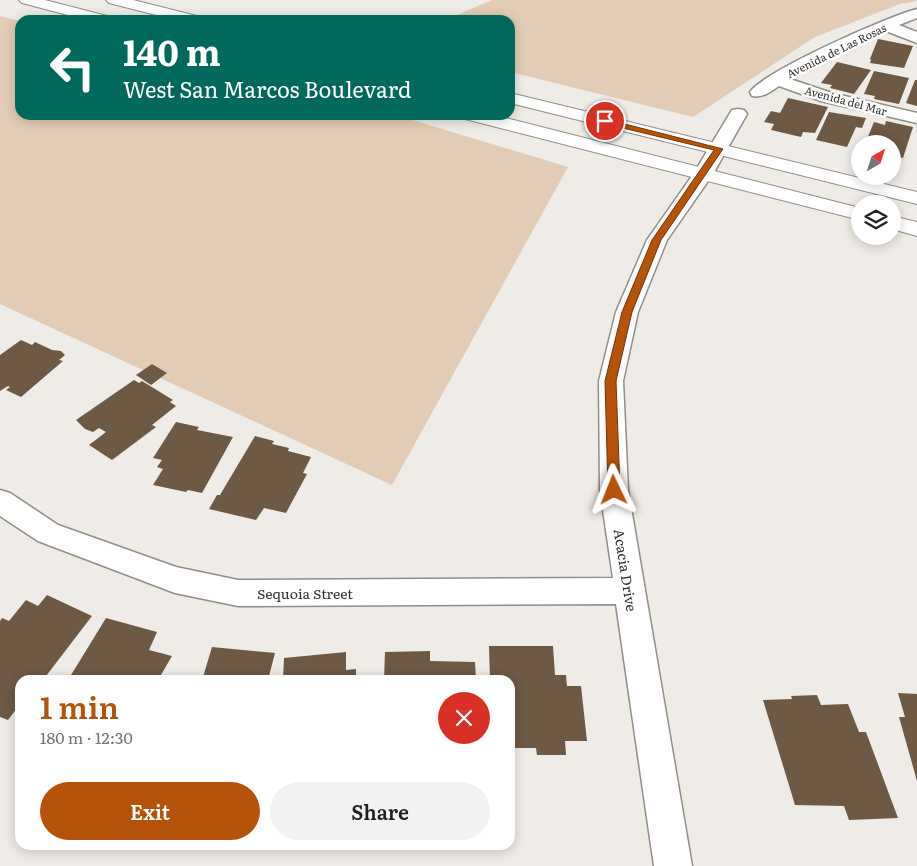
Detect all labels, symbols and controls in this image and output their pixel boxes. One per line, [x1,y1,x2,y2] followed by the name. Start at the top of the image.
[784,19,888,81] street label: Avenida de Las Rosas
[123,25,221,77] text: 140 m
[40,35,105,100] icon: left
[123,72,411,105] text: West San Marcos Boulevard
[803,81,890,119] street label: Avenida del Mar
[584,100,626,142] pin
[591,107,619,135] icon: arrive
[851,135,901,185] north arrow
[851,135,901,245] map controls
[851,195,901,245] button: layers
[587,463,639,515] position arrow
[610,527,642,613] street label: Acacia Drive
[257,583,353,603] street label: Sequoia Street
[40,684,119,728] text: 1 min
[438,692,490,744] button: close
[40,725,133,749] text: 180 m · 12:30
[40,782,260,840] button: Exit
[270,782,490,840] button: Share

